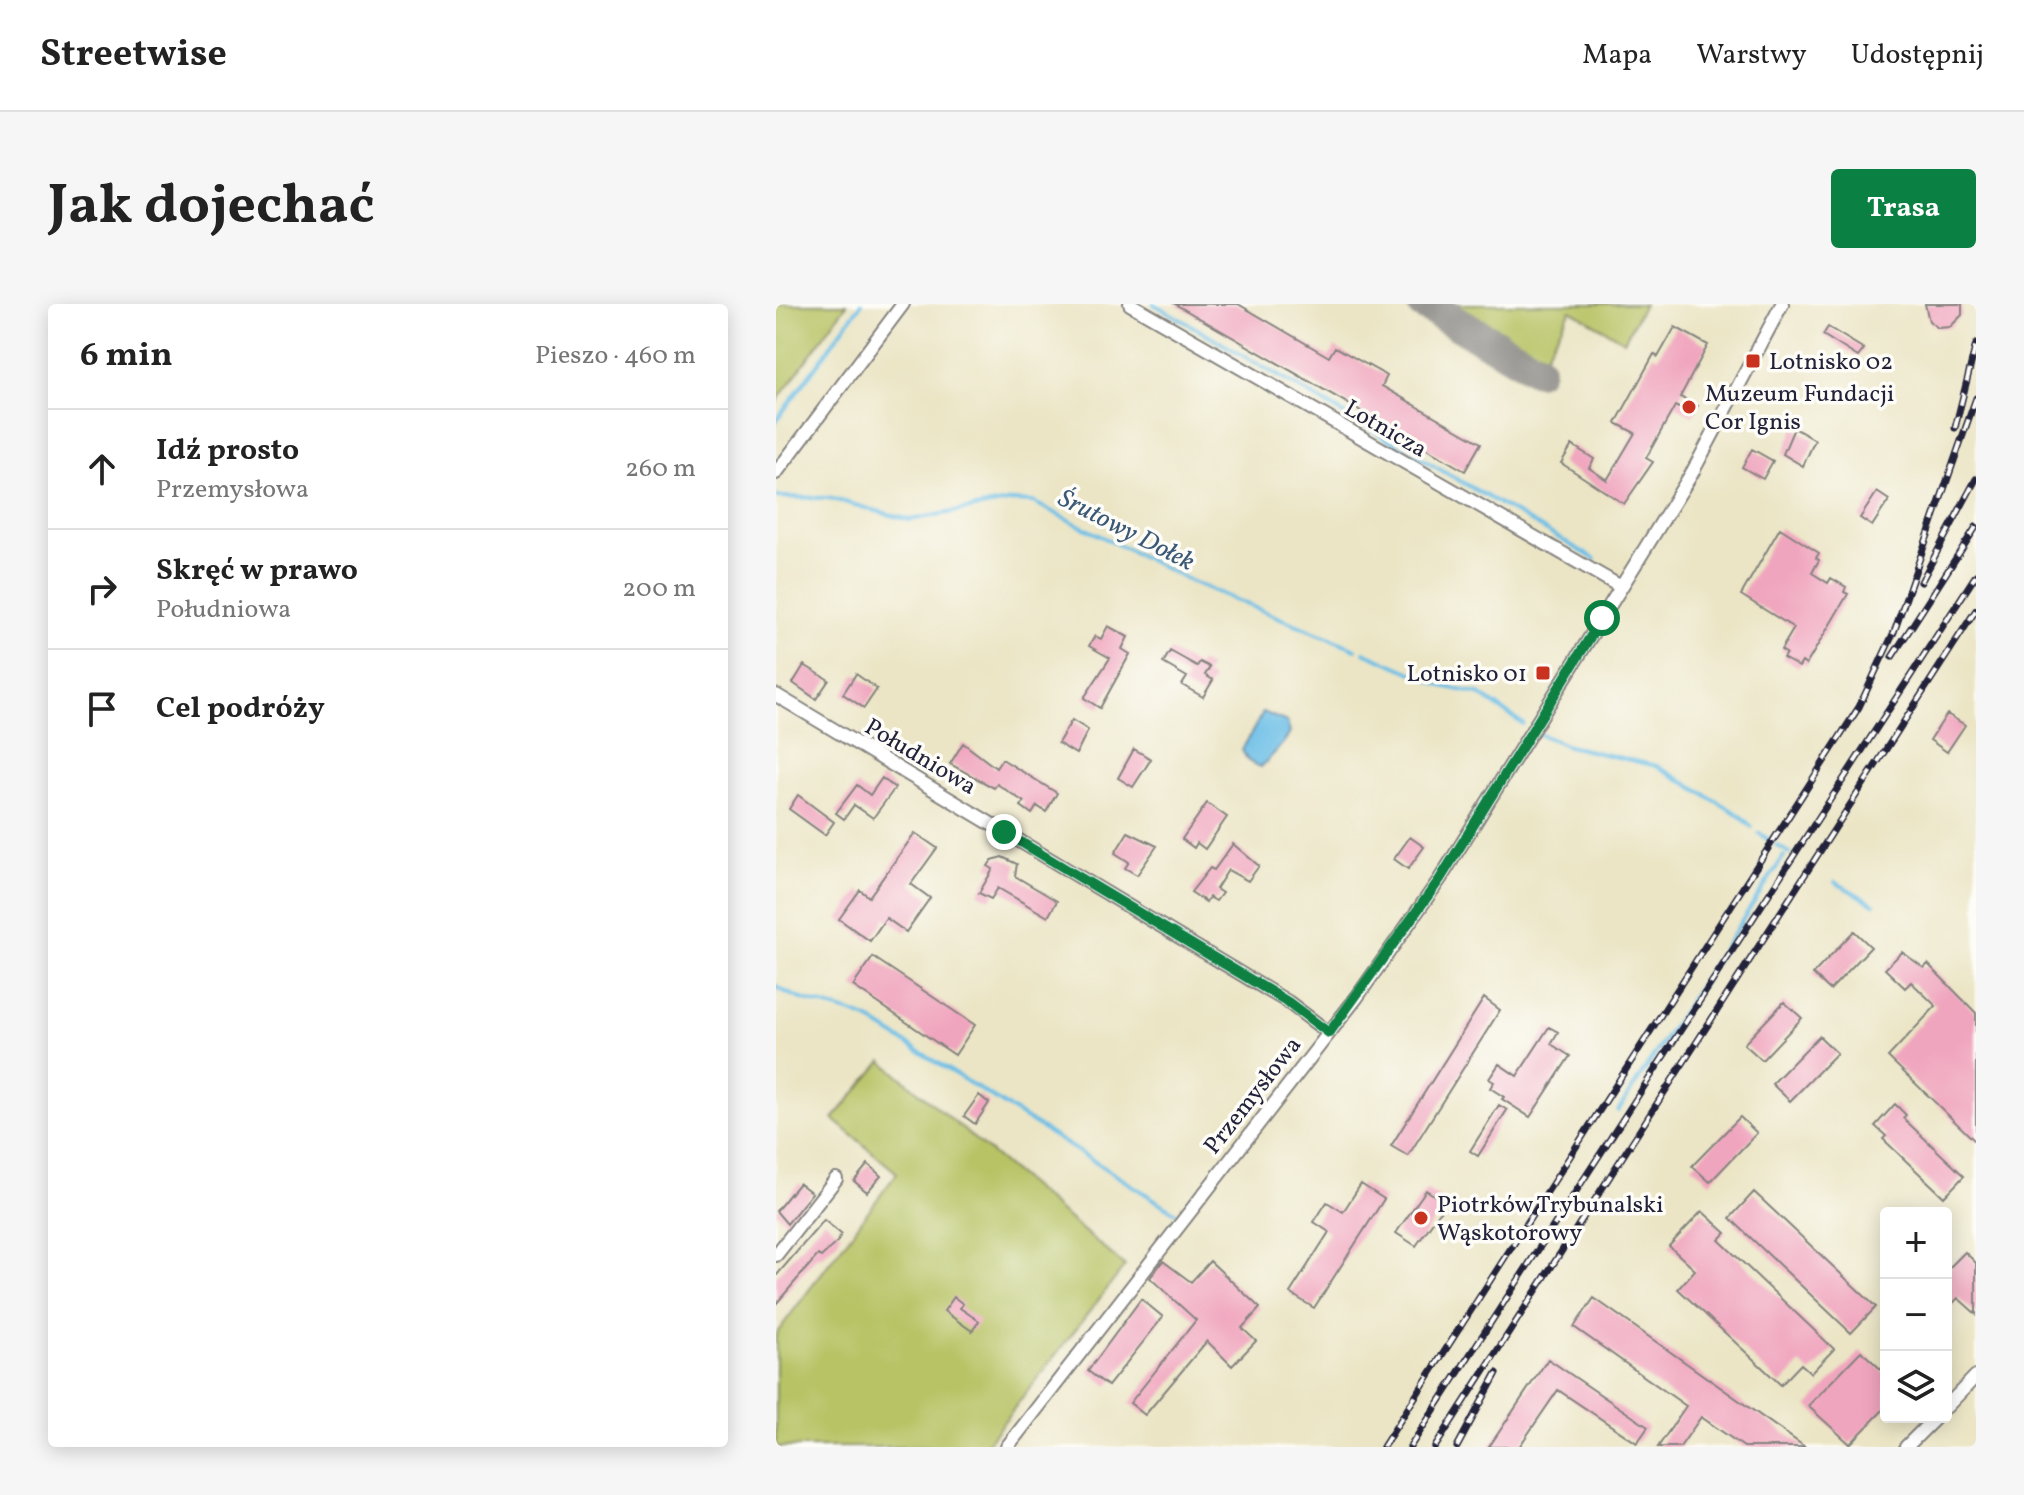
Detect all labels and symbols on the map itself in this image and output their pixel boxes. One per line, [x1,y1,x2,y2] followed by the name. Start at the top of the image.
[1769,346,1893,380] place label: Lotnisko 02
[1744,352,1762,370] marker: Lotnisko 02
[1705,378,1894,440] place label: Muzeum Fundacji Cor Ignis
[1337,392,1433,467] street label: Lotnicza
[1680,398,1698,416] marker: Muzeum Fundacji Cor Ignis
[1052,481,1201,581] water label: Śrutowy Dołek
[1584,600,1620,636] route start
[1407,658,1527,692] place label: Lotnisko 01
[1534,664,1552,682] marker: Lotnisko 01
[858,711,982,804] street label: Południowa
[986,814,1022,850] route end
[1197,1030,1310,1162] street label: Przemysłowa
[1437,1189,1663,1251] place label: Piotrków Trybunalski Wąskotorowy
[1412,1209,1430,1227] marker: Piotrków Trybunalski Wąskotorowy

